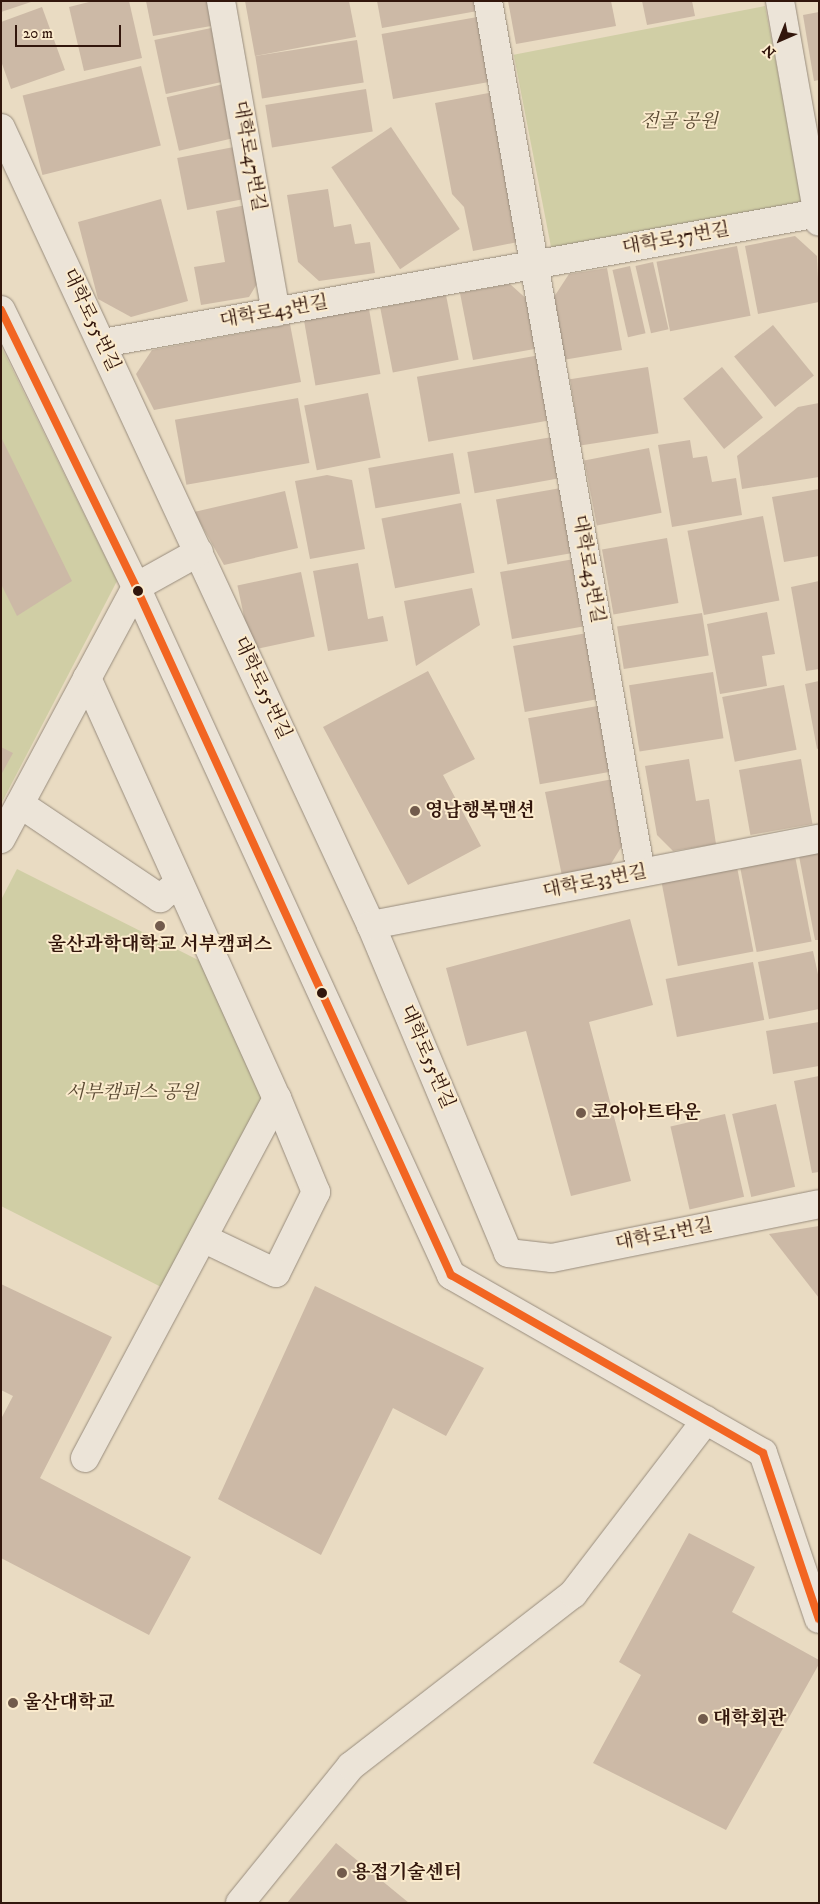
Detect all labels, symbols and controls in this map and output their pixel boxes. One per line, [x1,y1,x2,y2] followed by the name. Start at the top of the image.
[18,15,124,47] scale bar
[755,15,805,65] north arrow
[23,24,53,43] text: 20 m
[759,40,780,61] text: N
[228,99,270,213] street label: 대학로47번길
[640,111,718,133] park label: 전골 공원
[620,218,732,260] street label: 대학로37번길
[57,265,125,375] street label: 대학로55번길
[218,291,330,333] street label: 대학로43번길
[567,513,609,625] street label: 대학로43번길
[133,586,143,596] unlabelled marker
[228,633,296,743] street label: 대학로55번길
[425,800,535,822] place label: 영남행복맨션
[409,805,421,817] marker: 영남행복맨션
[541,861,649,903] street label: 대학로33번길
[154,920,166,932] marker: 울산과학대학교 서부캠퍼스
[48,934,272,956] place label: 울산과학대학교 서부캠퍼스
[317,988,327,998] unlabelled marker
[395,1002,459,1112] street label: 대학로55번길
[66,1082,198,1104] park label: 서부캠퍼스 공원
[591,1102,701,1124] place label: 코아아트타운
[575,1107,587,1119] marker: 코아아트타운
[613,1214,715,1256] street label: 대학로1번길
[23,1692,115,1714] place label: 울산대학교
[7,1697,19,1709] marker: 울산대학교
[713,1708,786,1730] place label: 대학회관
[697,1713,709,1725] marker: 대학회관
[352,1862,462,1884] place label: 용접기술센터
[336,1867,348,1879] marker: 용접기술센터

